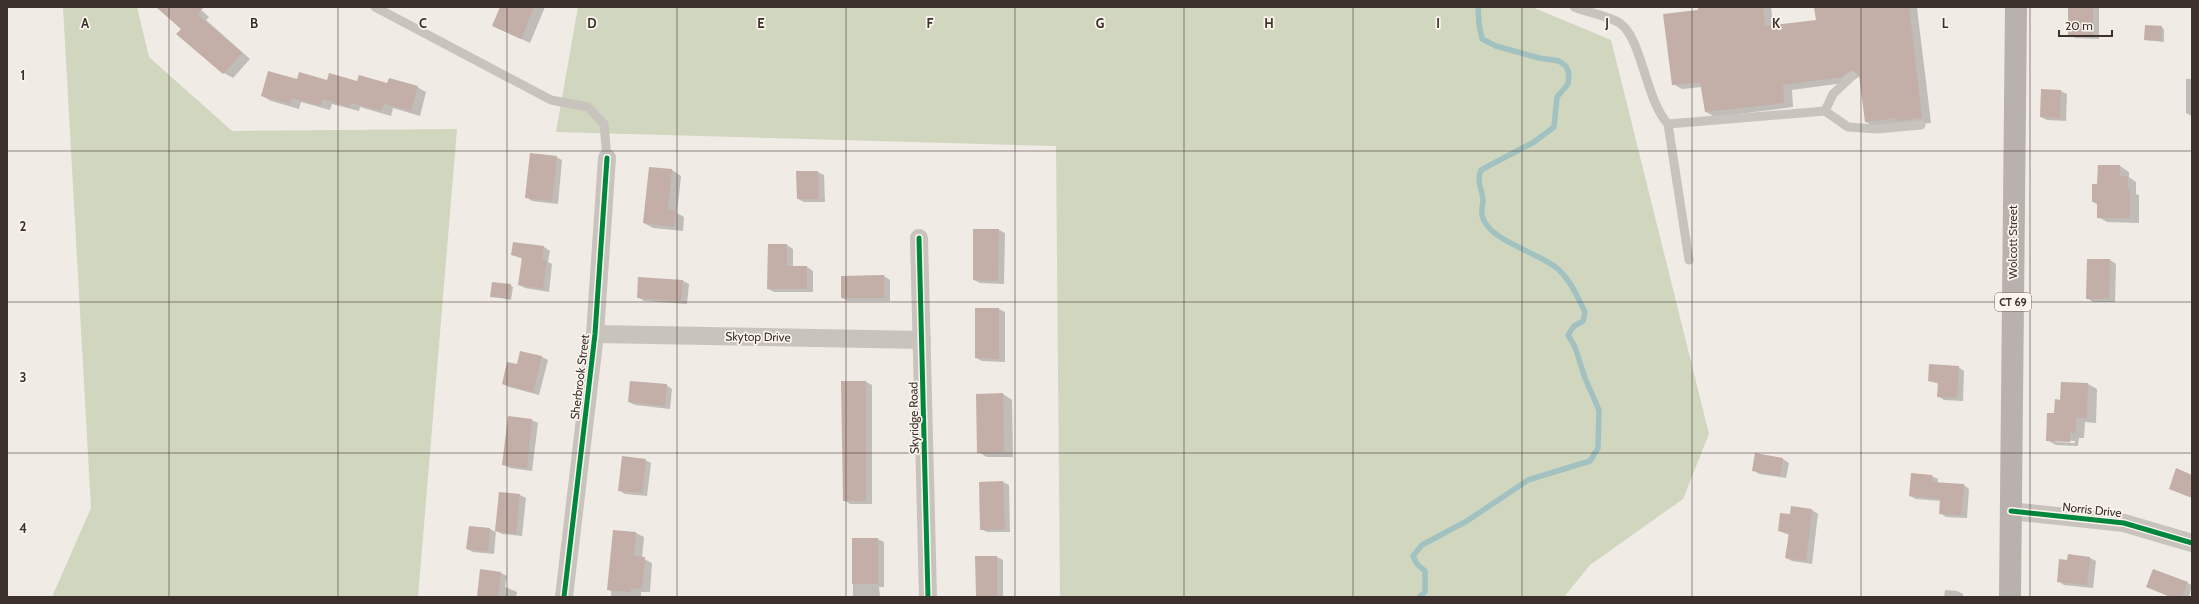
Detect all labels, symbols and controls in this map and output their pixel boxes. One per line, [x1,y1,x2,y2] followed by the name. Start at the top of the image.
[2059,12,2112,38] scale bar
[81,15,90,31] text: A
[250,15,258,31] text: B
[419,15,427,31] text: C
[587,15,597,31] text: D
[757,15,765,31] text: E
[927,15,934,31] text: F
[1096,15,1105,31] text: G
[1264,15,1274,31] text: H
[1436,15,1440,31] text: I
[1604,15,1609,31] text: J
[1772,15,1781,31] text: K
[1942,15,1949,31] text: L
[2065,18,2093,33] text: 20 m
[21,67,25,83] text: 1
[2005,205,2020,279] street label: Wolcott Street
[20,218,27,234] text: 2
[1995,293,2031,311] road number: CT 69
[725,328,791,345] street label: Skytop Drive
[567,333,592,420] street label: Sherbrook Street
[19,369,27,385] text: 3
[905,382,922,454] street label: Skyridge Road
[2062,499,2122,520] street label: Norris Drive
[19,520,27,536] text: 4

